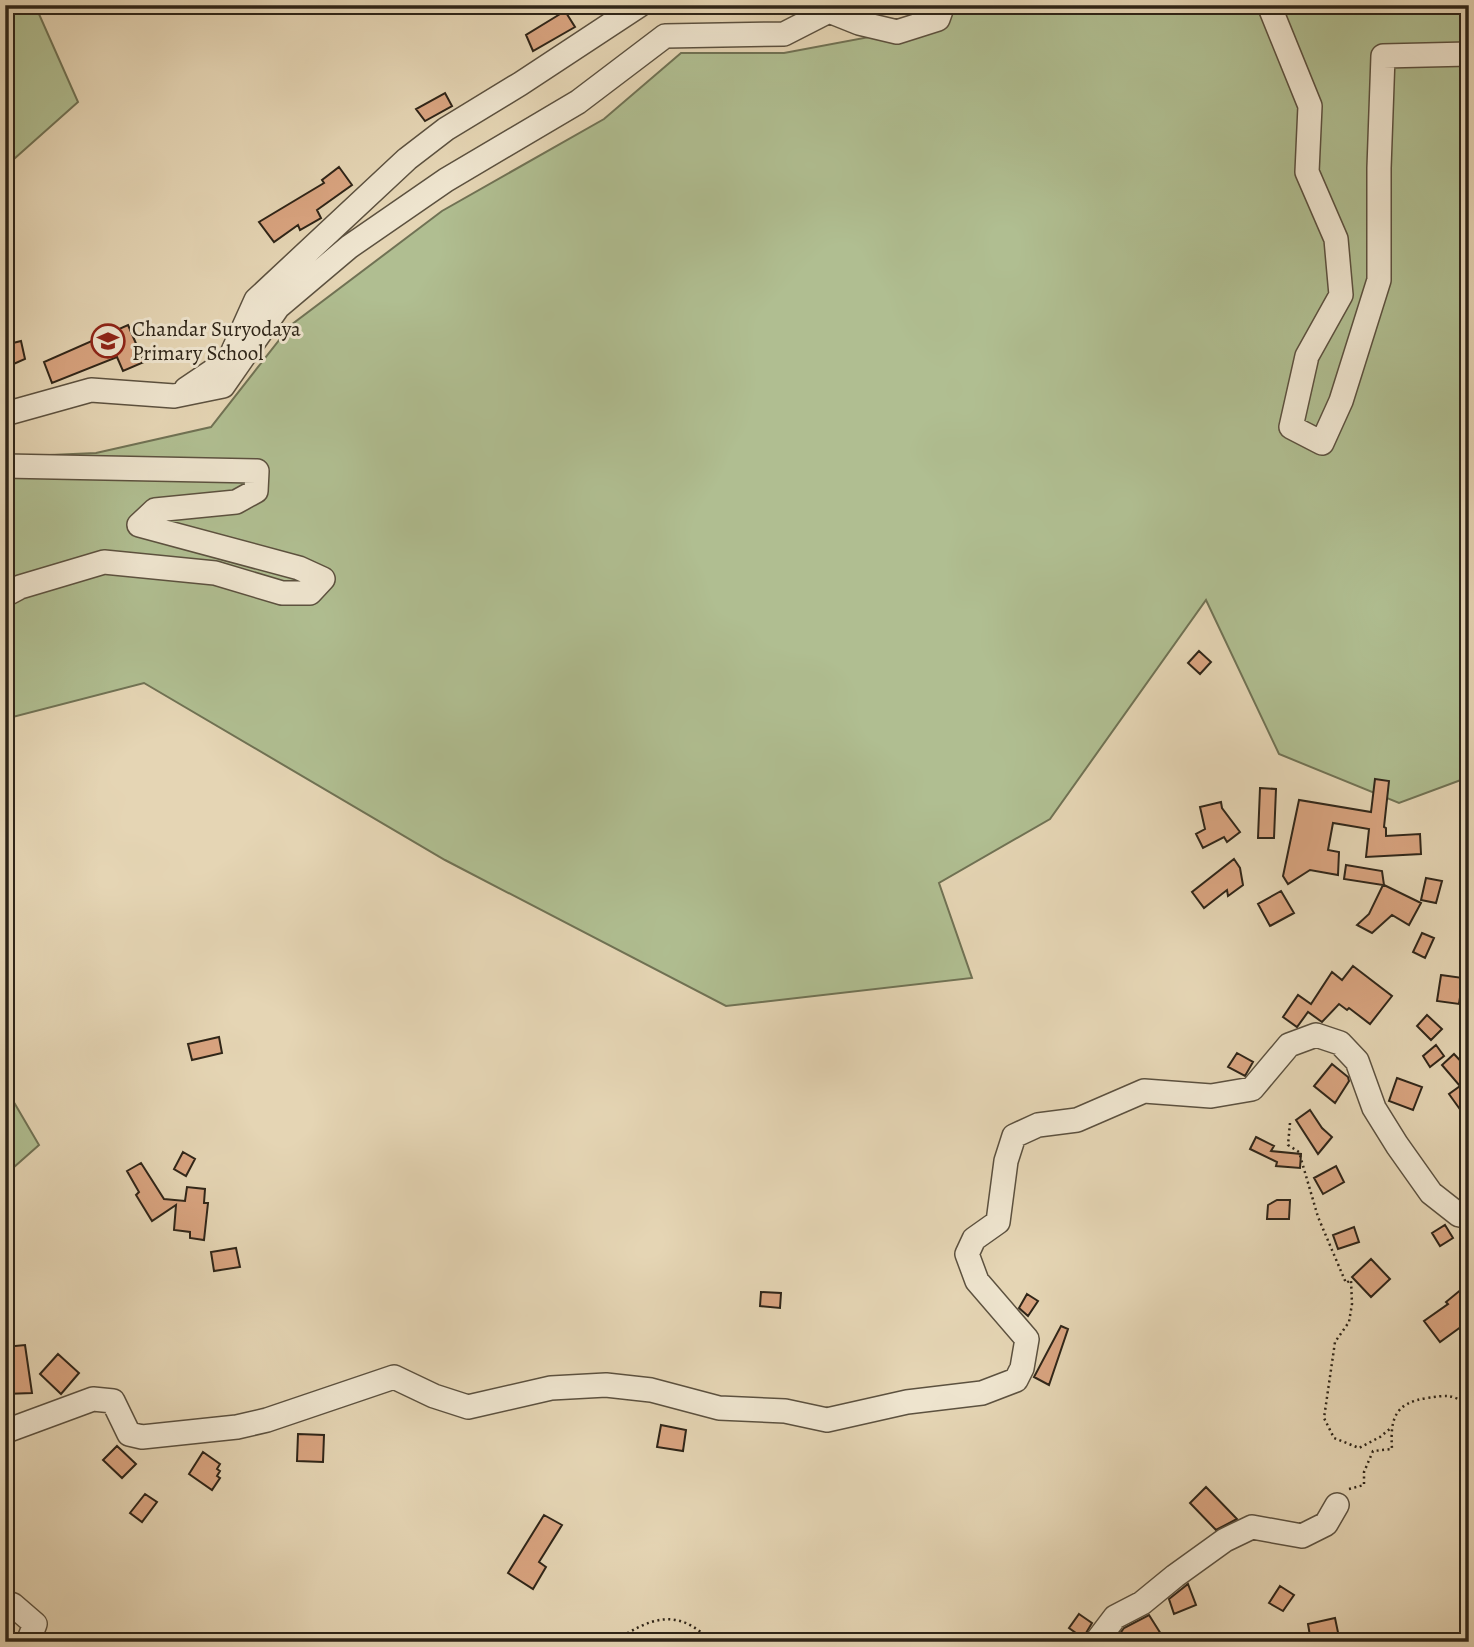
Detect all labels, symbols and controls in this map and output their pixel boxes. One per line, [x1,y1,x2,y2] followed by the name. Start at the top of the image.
[132,315,301,367] place label: Chandar Suryodaya Primary School
[89,322,127,360] school or university icon: Chandar Suryodaya Primary School

